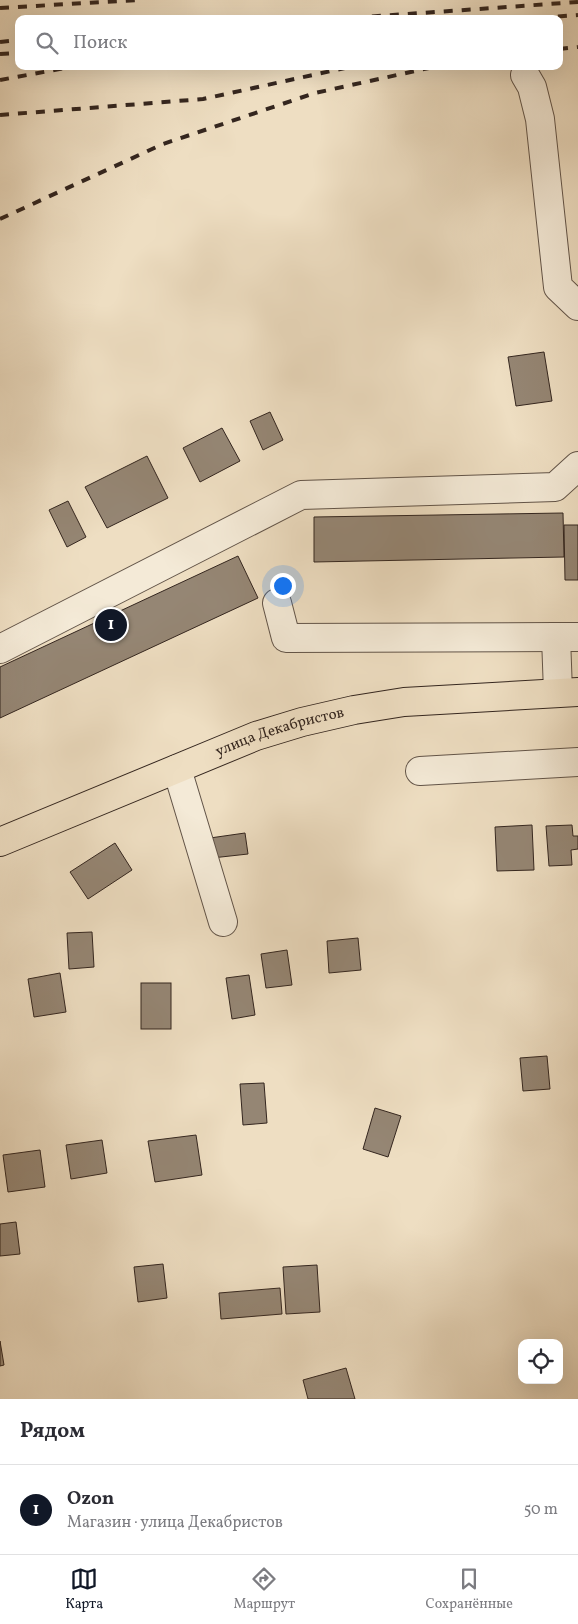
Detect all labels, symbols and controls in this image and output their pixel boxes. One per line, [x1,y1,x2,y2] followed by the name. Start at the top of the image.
[15,15,563,70] search box
[33,29,61,57] icon: search
[73,30,127,56] text: Поиск
[270,573,296,599] your location
[95,606,127,644] pin: 1
[212,702,346,762] street label: улица Декабристов
[518,1339,563,1384] map controls
[518,1339,563,1384] button: locate
[20,1417,85,1446] text: Рядом
[67,1486,114,1512] text: Ozon
[33,1499,39,1521] text: 1
[524,1499,558,1521] text: 50 m
[67,1512,283,1534] text: Магазин · улица Декабристов
[65,1565,103,1614] tab: Карта
[233,1565,295,1614] tab: Маршрут
[425,1565,513,1614] tab: Сохранённые

